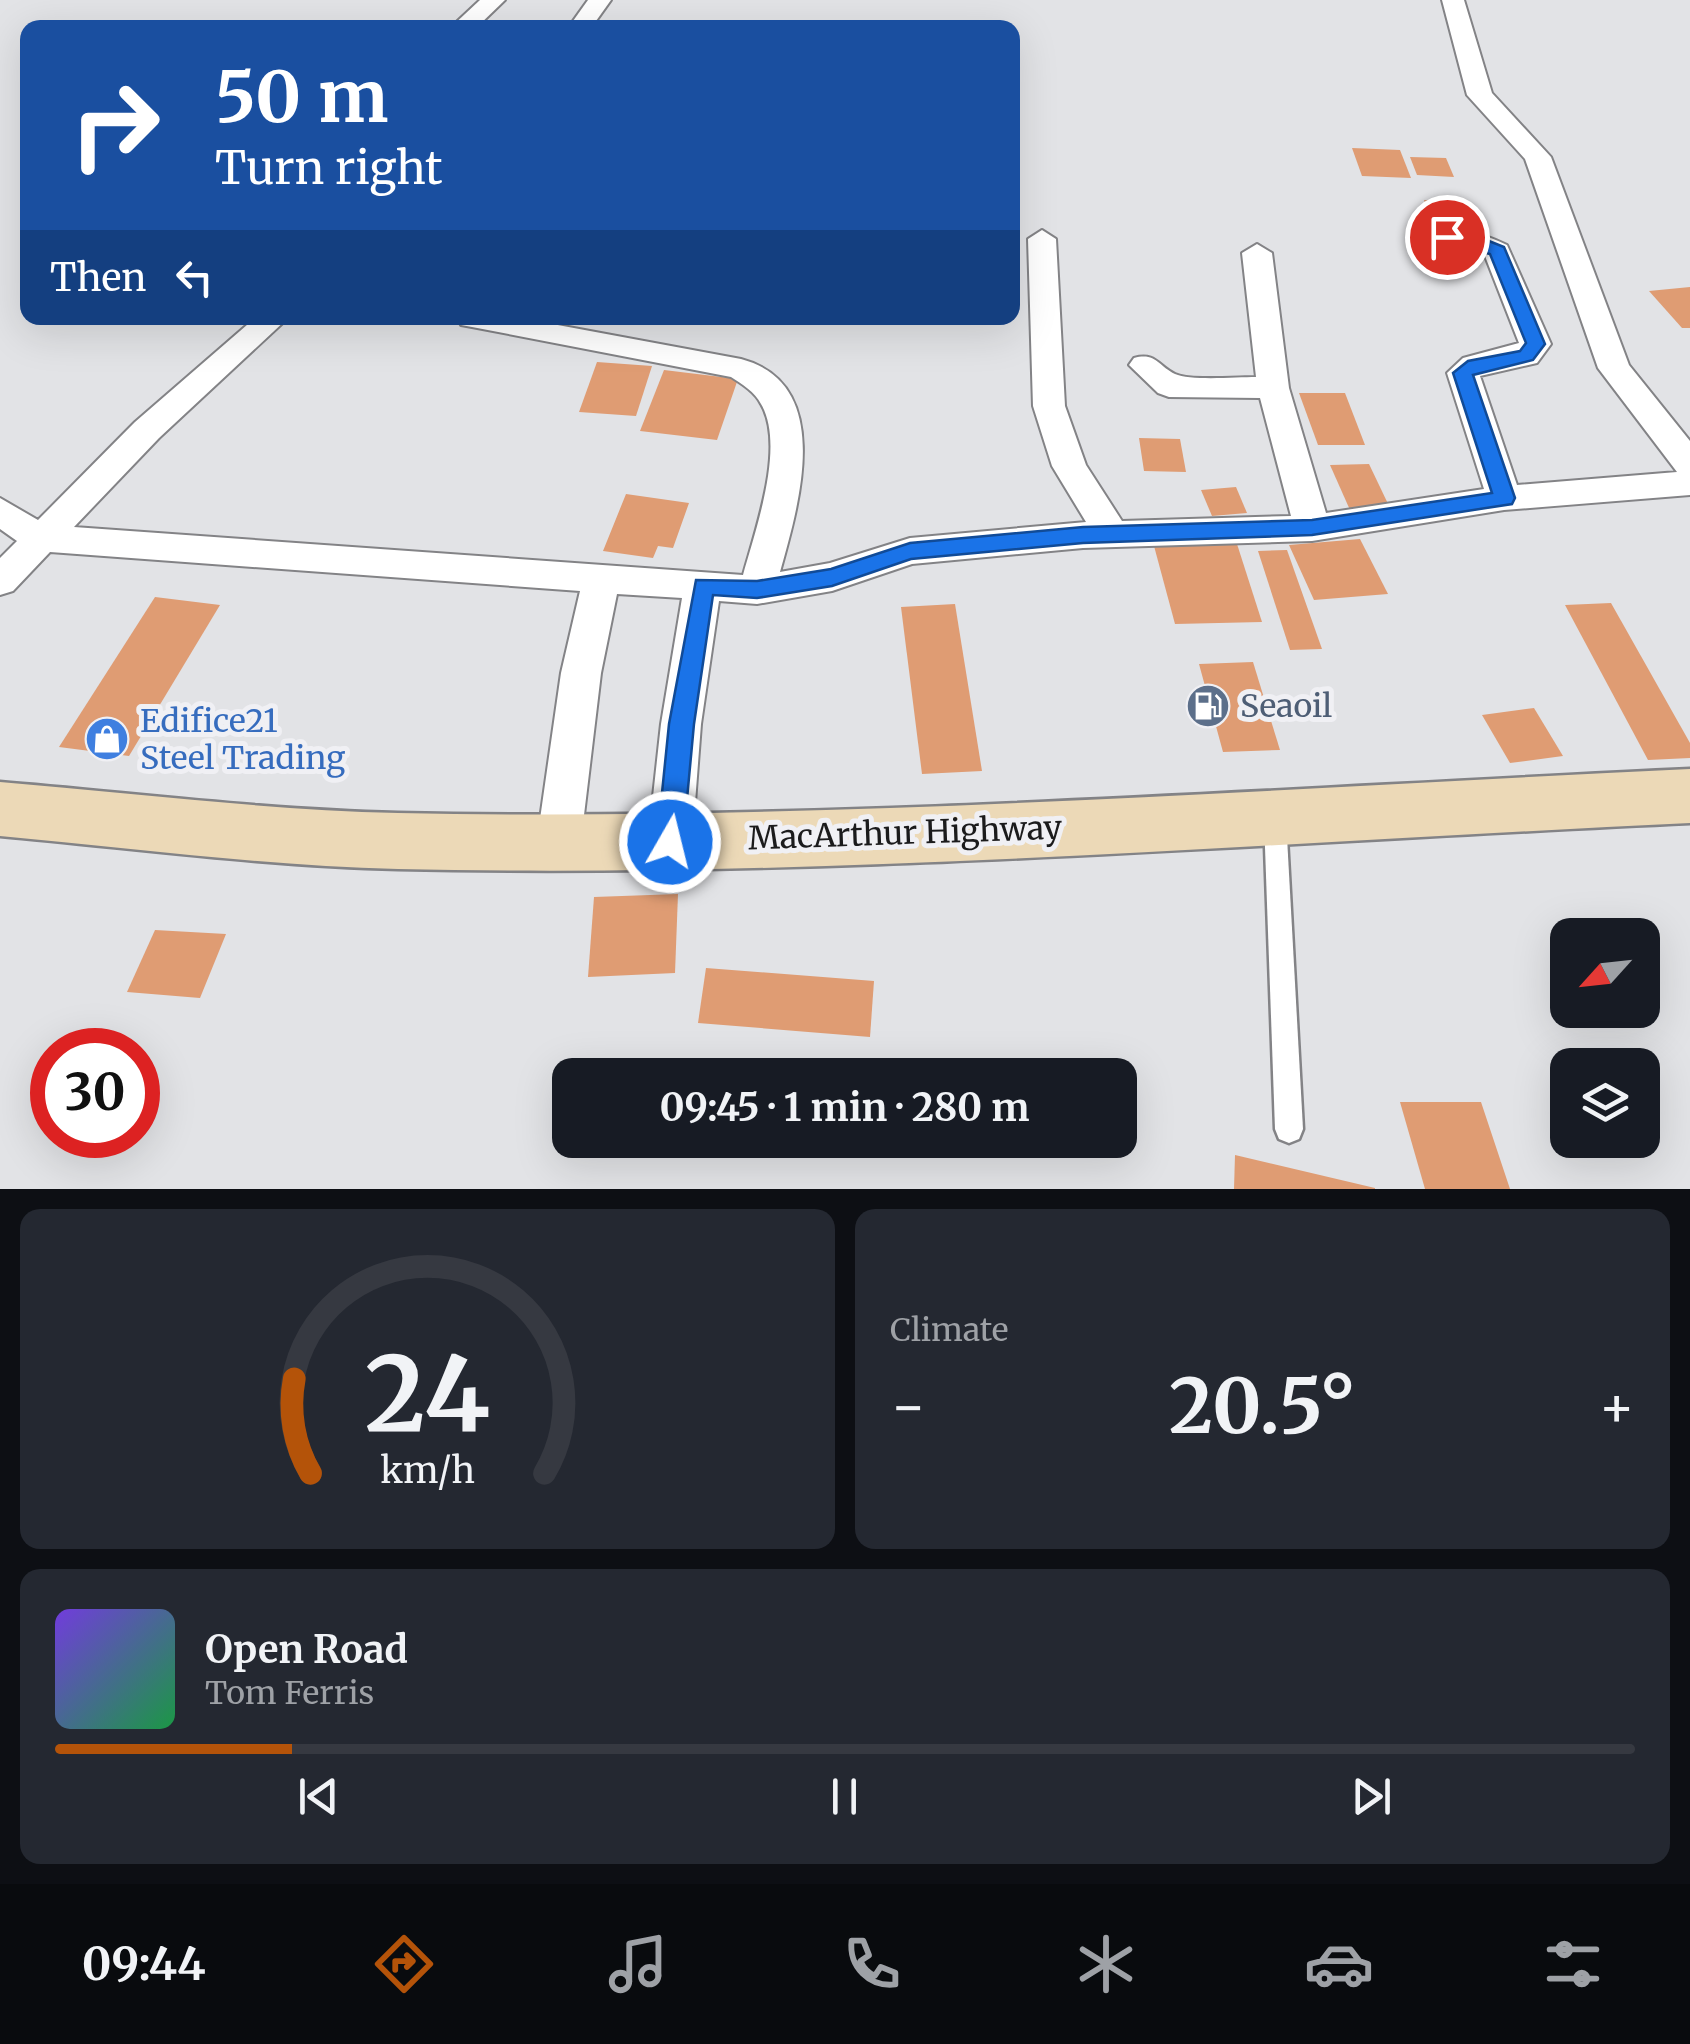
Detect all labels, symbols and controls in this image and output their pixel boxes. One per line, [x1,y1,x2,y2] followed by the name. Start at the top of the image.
[215,53,388,141] text: 50 m
[50,60,180,190] icon: right
[215,140,443,196] text: Turn right
[1405,195,1490,280] pin
[1420,210,1475,265] icon: arrive
[167,250,222,305] icon: left
[50,254,147,301] text: Then
[1185,683,1231,729] fuel station icon: Seaoil
[1240,686,1332,726] place label: Seaoil
[140,701,346,778] place label: Edifice21 Steel Trading
[84,716,130,762] shop icon: Edifice21 Steel Trading
[618,790,722,894] position arrow
[747,808,1063,858] street label: MacArthur Highway
[1550,918,1660,1028] north arrow
[1550,918,1660,1158] map controls
[30,1028,160,1158] speed limit sign: 30
[1550,1048,1660,1158] button: layers
[660,1084,1029,1131] text: 09:45 · 1 min · 280 m
[890,1310,1008,1350] text: Climate
[365,1329,490,1459] text: 24
[1169,1359,1356,1453] text: 20.5°
[890,1372,927,1441] text: −
[1598,1372,1635,1441] text: +
[380,1448,475,1493] text: km/h
[205,1626,408,1673] text: Open Road
[205,1673,374,1713] text: Tom Ferris
[291,1769,346,1824] icon: previous
[817,1769,872,1824] icon: pause
[1344,1769,1399,1824] icon: next
[369,1929,439,1999] icon: directions
[603,1929,673,1999] icon: music
[837,1929,907,1999] icon: phone
[1071,1929,1141,1999] icon: climate
[1304,1929,1374,1999] icon: car
[1538,1929,1608,1999] icon: filters
[82,1936,206,1992] text: 09:44

